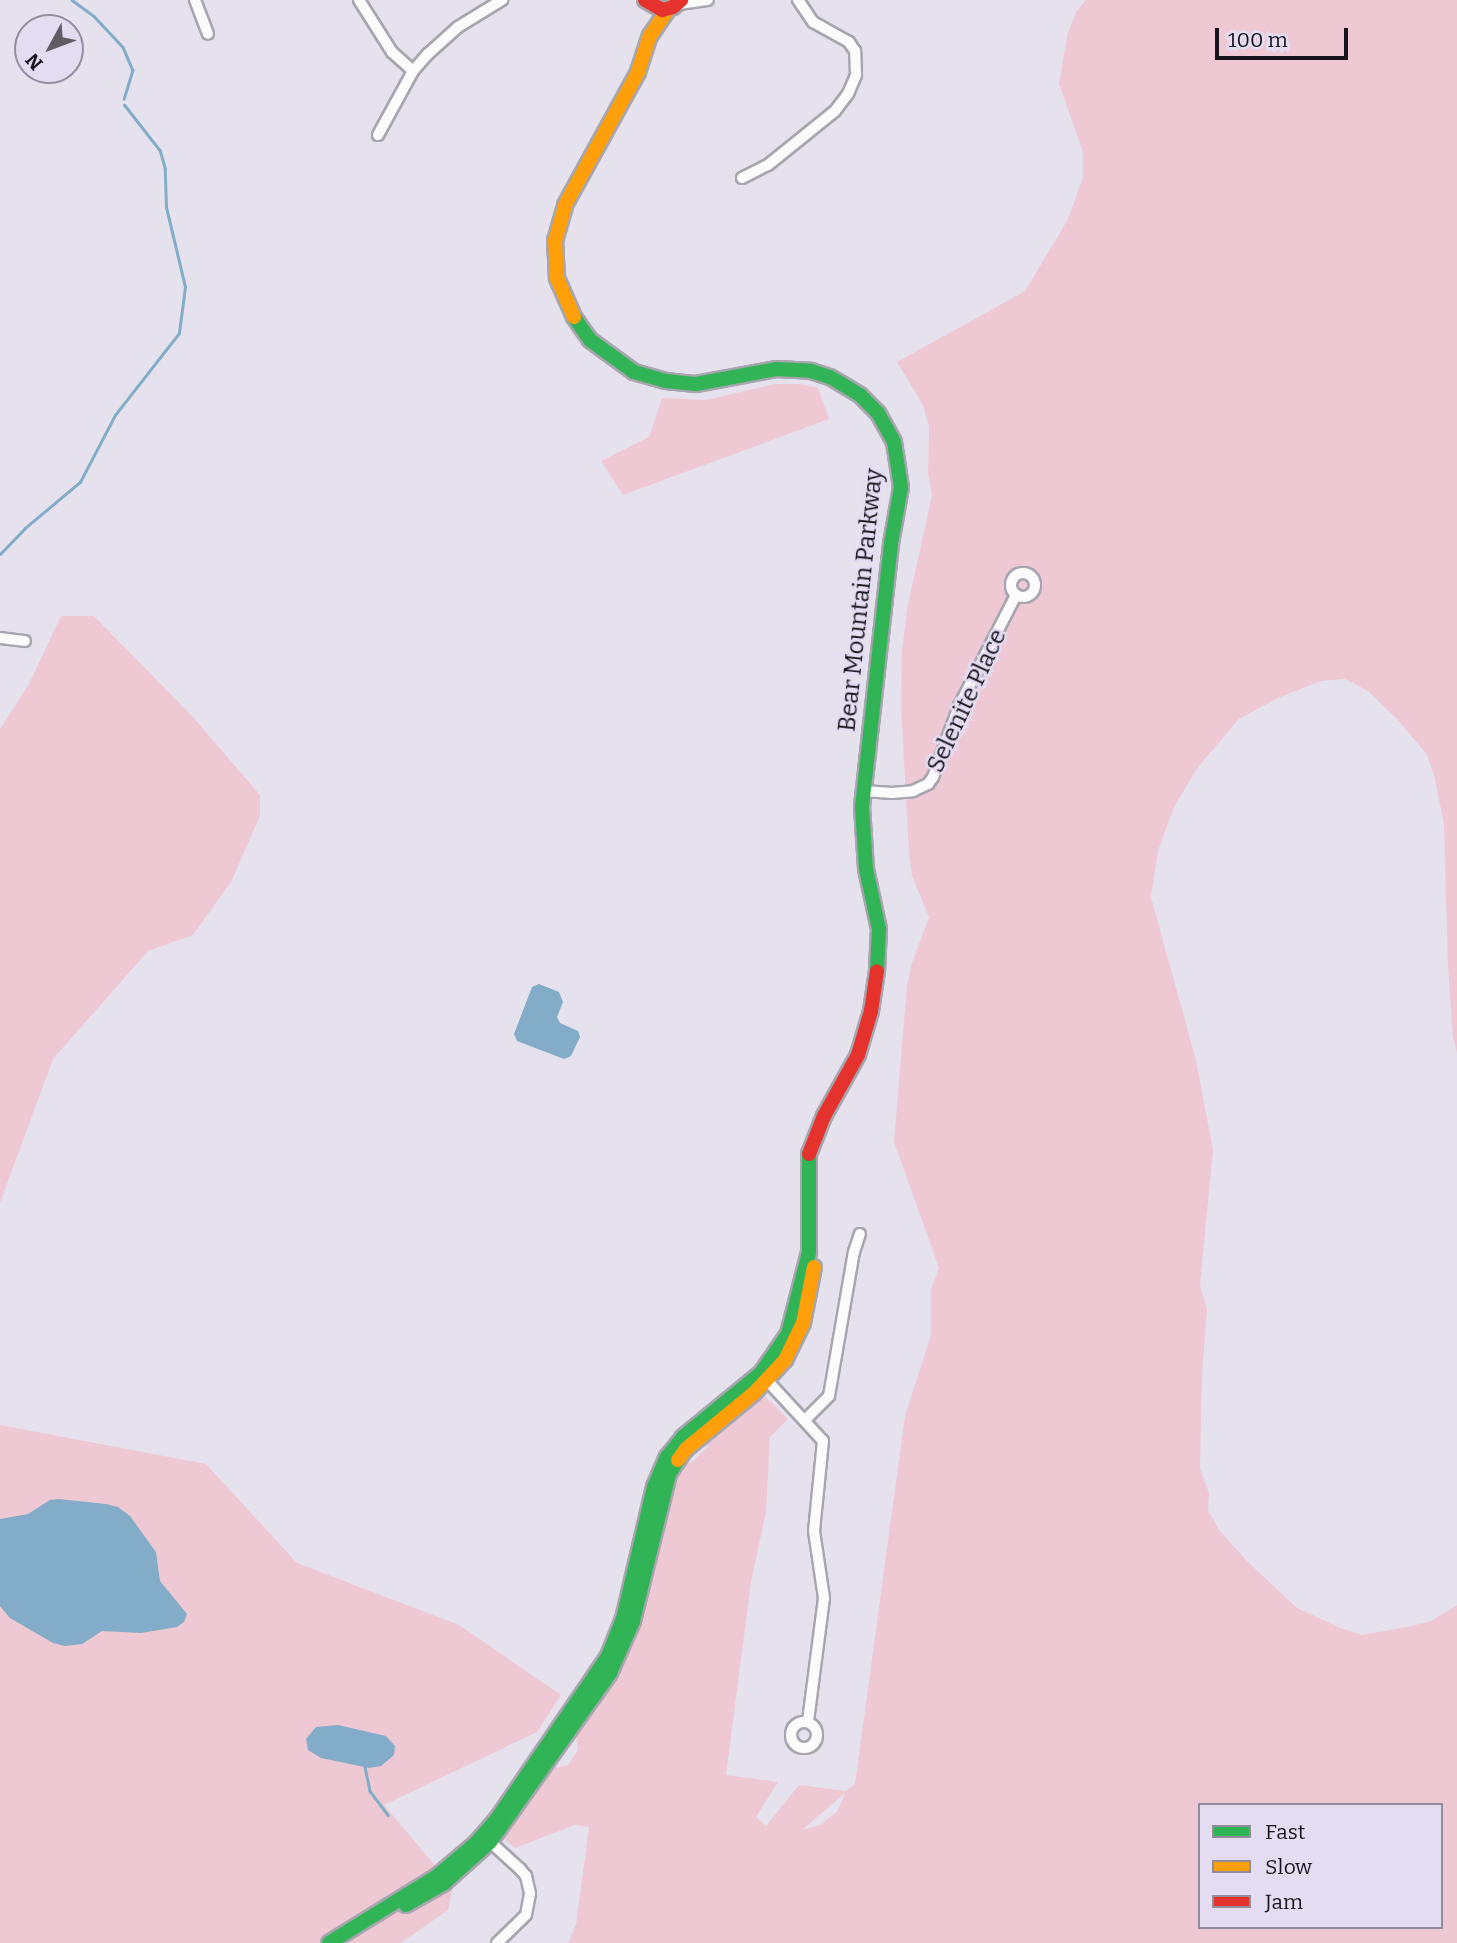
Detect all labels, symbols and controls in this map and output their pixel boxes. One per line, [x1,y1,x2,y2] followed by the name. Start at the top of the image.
[14,14,84,84] north arrow
[1219,14,1352,58] scale bar
[1228,27,1288,53] text: 100 m
[21,49,48,75] text: N
[833,467,889,733] street label: Bear Mountain Parkway
[921,625,1013,777] street label: Selenite Place
[1198,1803,1443,1929] legend
[1265,1819,1305,1845] text: Fast
[1265,1854,1312,1880] text: Slow
[1265,1889,1303,1915] text: Jam

